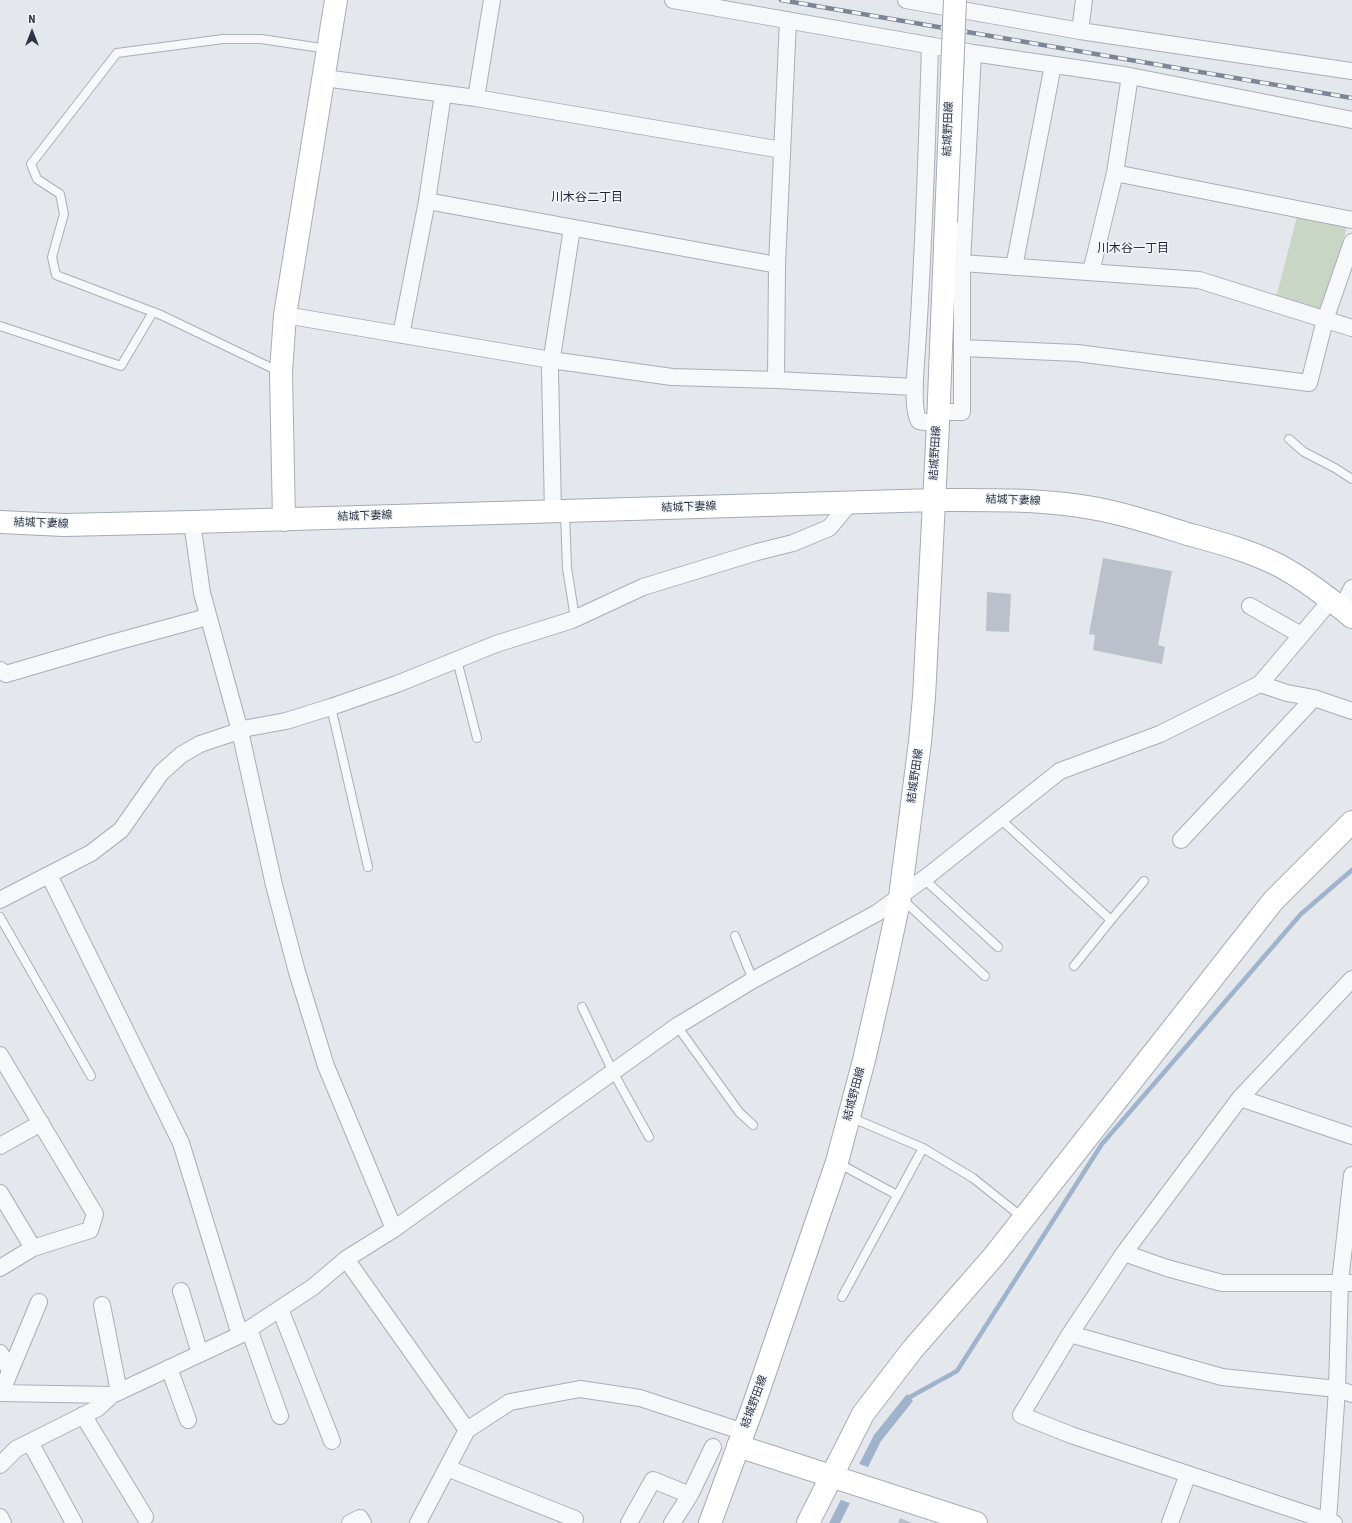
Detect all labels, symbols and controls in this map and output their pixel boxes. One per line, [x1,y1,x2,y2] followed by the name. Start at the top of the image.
[12,12,52,52] north arrow
[28,12,36,27] text: N
[941,101,957,157] street label: 結城野田線
[551,191,623,205] district label: 川木谷二丁目
[1097,242,1169,256] district label: 川木谷一丁目
[928,425,944,481] street label: 結城野田線
[985,493,1041,509] street label: 結城下妻線
[661,500,717,516] street label: 結城下妻線
[337,509,393,525] street label: 結城下妻線
[13,516,69,532] street label: 結城下妻線
[906,748,926,804] street label: 結城野田線
[842,1066,868,1122] street label: 結城野田線
[739,1374,771,1430] street label: 結城野田線

